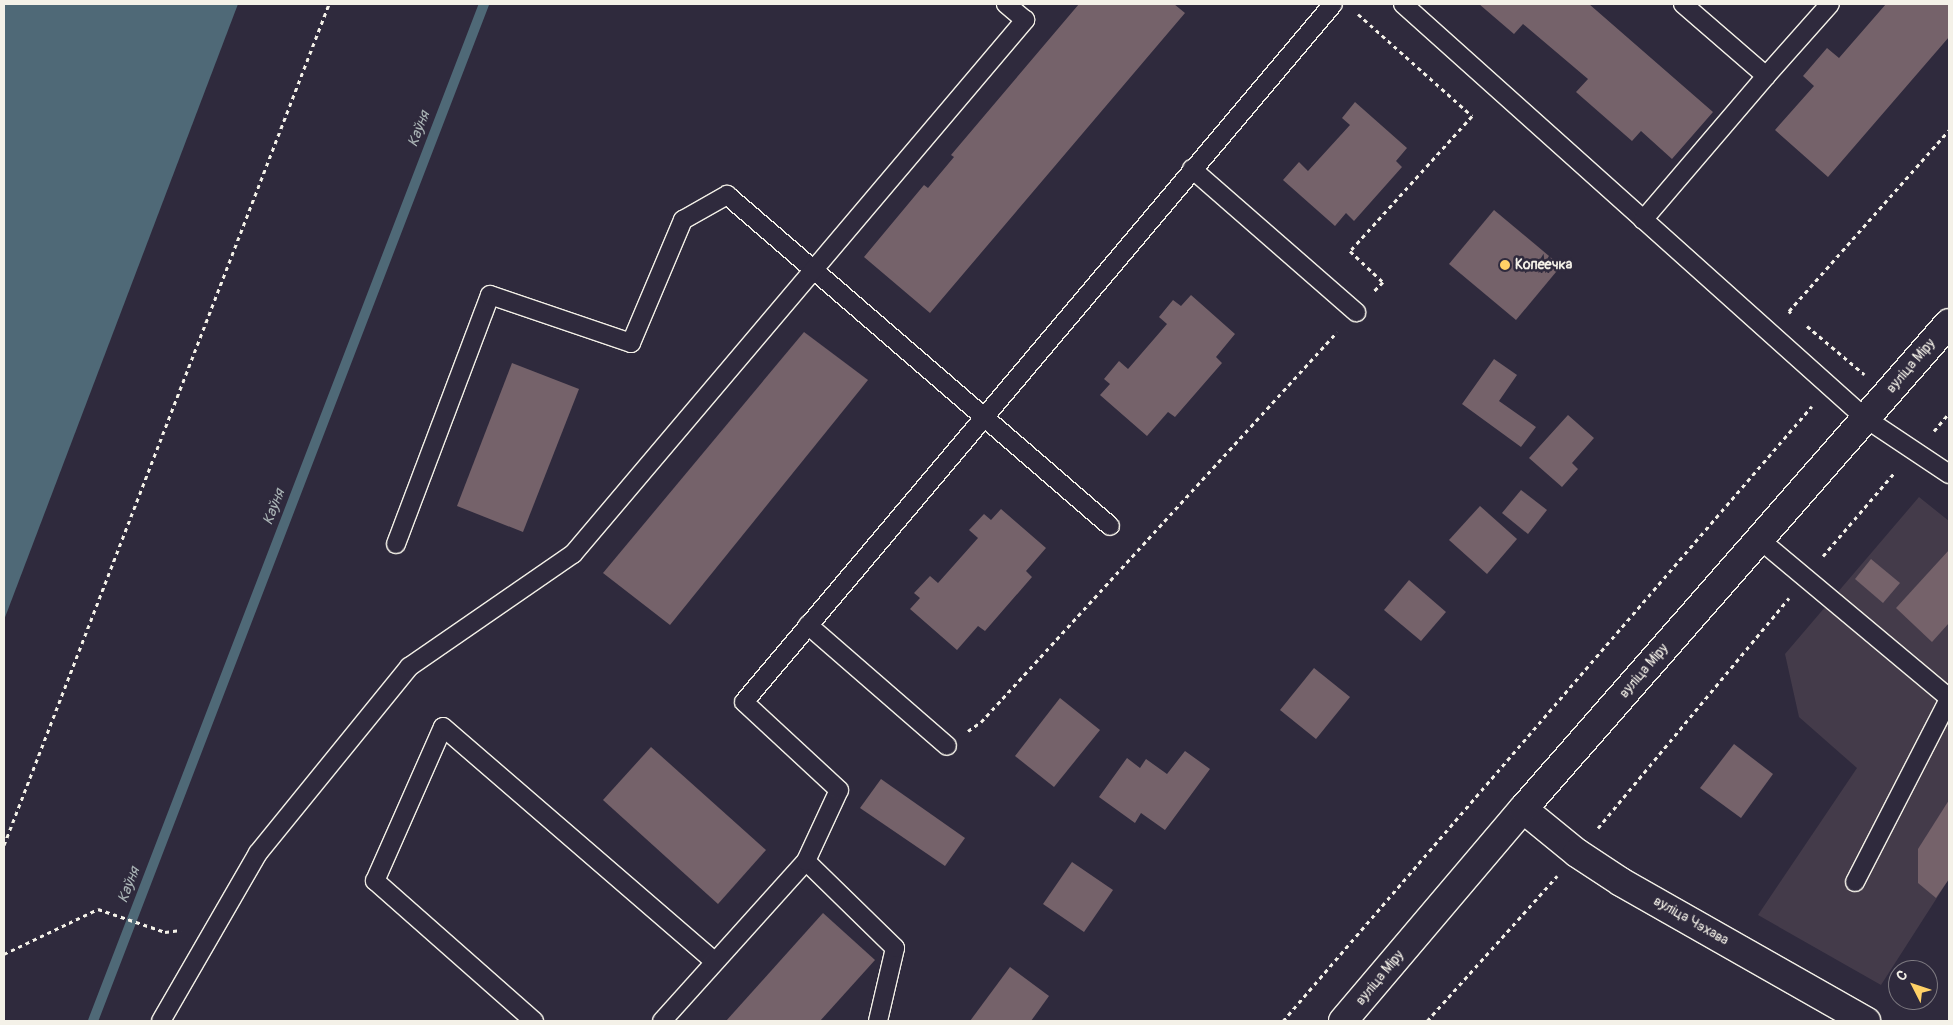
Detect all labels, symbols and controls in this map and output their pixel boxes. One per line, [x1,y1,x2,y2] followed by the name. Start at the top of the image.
[404,109,434,149] water label: Каўня
[1515,257,1572,273] place label: Копеечка
[1499,259,1511,271] marker: Копеечка
[1883,336,1939,396] street label: вуліца Міру
[259,487,289,527] water label: Каўня
[1616,641,1672,701] street label: вуліца Міру
[114,865,144,905] water label: Каўня
[1650,893,1732,949] street label: вуліца Чэхава
[1352,947,1408,1009] street label: вуліца Міру
[1888,960,1938,1010] north arrow
[1893,967,1911,984] text: С

